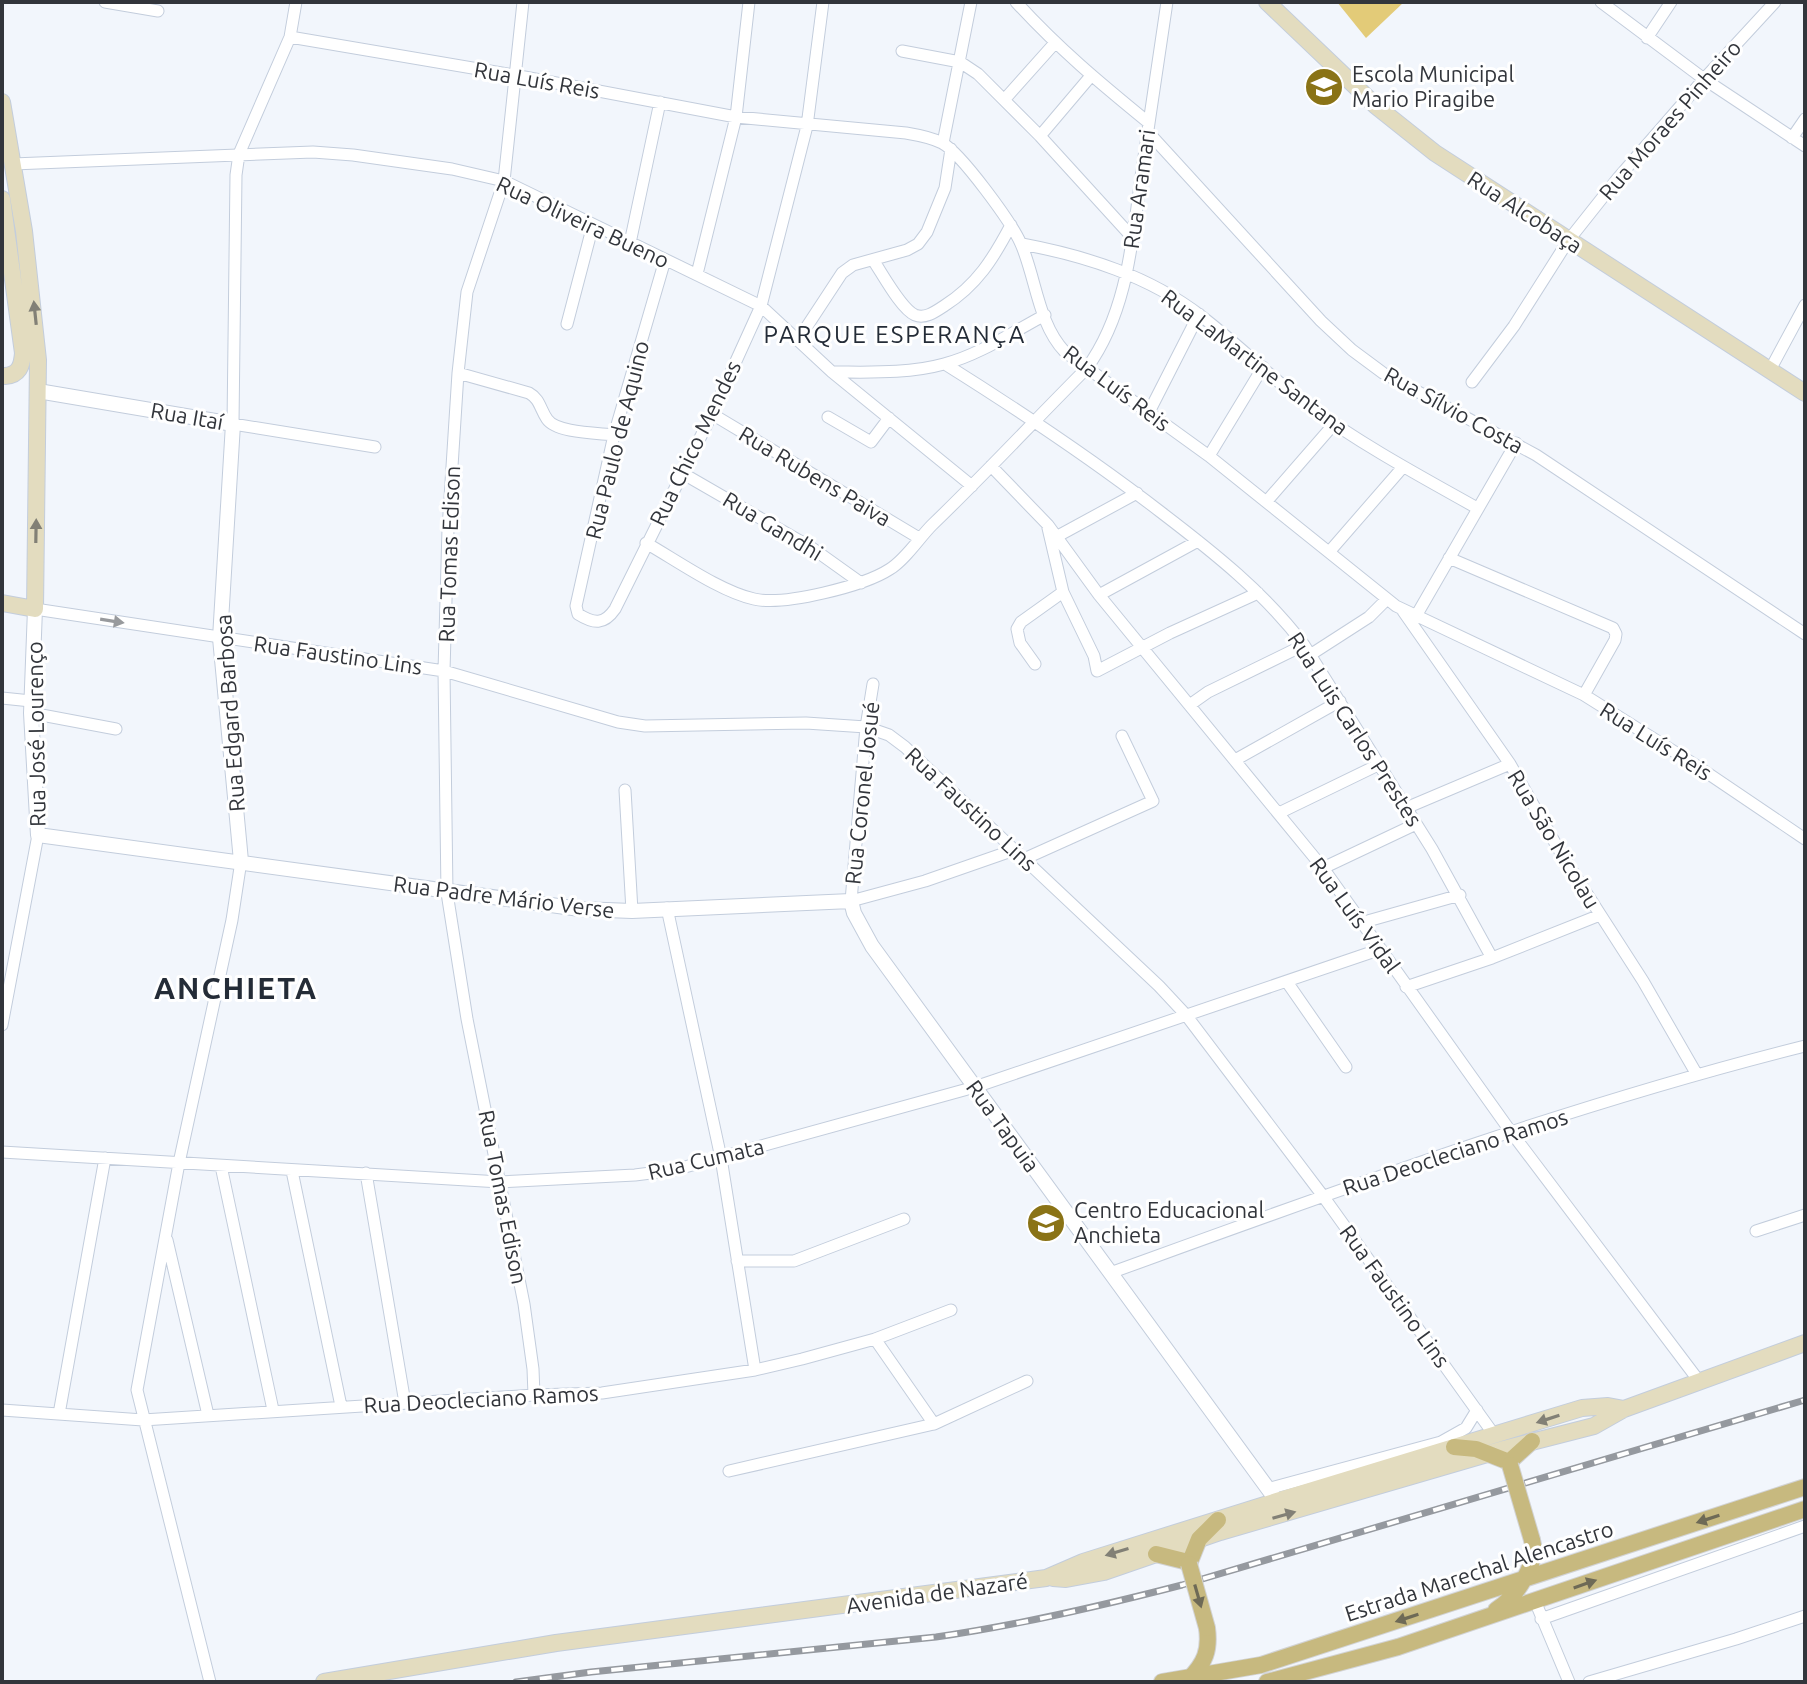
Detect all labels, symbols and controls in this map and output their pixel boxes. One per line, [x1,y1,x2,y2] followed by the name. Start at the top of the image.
[1594,35,1746,205] street label: Rua Moraes Pinheiro
[472,56,602,103] street label: Rua Luís Reis
[1352,61,1514,111] place label: Escola Municipal Mario Piragibe
[1303,66,1345,108] school or university icon: Escola Municipal Mario Piragibe
[1118,128,1159,250] street label: Rua Aramari
[1463,165,1587,258] street label: Rua Alcobaça
[493,171,674,273] street label: Rua Oliveira Bueno
[1157,283,1353,440] street label: Rua LaMartine Santana
[28,300,41,325] one-way arrow
[764,321,1026,348] district label: PARQUE ESPERANÇA
[580,338,653,542] street label: Rua Paulo de Aquino
[1059,339,1176,436] street label: Rua Luís Reis
[644,356,745,529] street label: Rua Chico Mendes
[1380,361,1528,458] street label: Rua Sílvio Costa
[149,397,226,434] street label: Rua Itaí
[735,420,896,531] street label: Rua Rubens Paiva
[433,465,464,643] street label: Rua Tomas Edison
[719,486,828,565] street label: Rua Gandhi
[30,518,42,543] one-way arrow
[210,613,249,813] street label: Rua Edgard Barbosa
[100,615,125,628] one-way arrow
[1283,627,1427,830] street label: Rua Luis Carlos Prestes
[252,630,424,679] street label: Rua Faustino Lins
[21,641,50,827] street label: Rua José Lourenço
[1596,696,1717,785] street label: Rua Luís Reis
[839,700,884,886] street label: Rua Coronel Josué
[901,742,1042,876] street label: Rua Faustino Lins
[1503,765,1606,913] street label: Rua São Nicolau
[1305,852,1406,977] street label: Rua Luís Vidal
[392,871,616,922] street label: Rua Padre Mário Verse
[154,971,318,1005] district label: ANCHIETA
[962,1075,1045,1176] street label: Rua Tapuia
[1339,1103,1570,1200] street label: Rua Deocleciano Ramos
[474,1108,533,1286] street label: Rua Tomas Edison
[645,1133,767,1184] street label: Rua Cumata
[1074,1197,1264,1247] place label: Centro Educacional Anchieta
[1025,1202,1067,1244] school or university icon: Centro Educacional Anchieta
[1335,1220,1455,1372] street label: Rua Faustino Lins
[363,1380,599,1417] street label: Rua Deocleciano Ramos
[1536,1413,1560,1426] one-way arrow
[1272,1508,1296,1521] one-way arrow
[1696,1513,1720,1525] one-way arrow
[1341,1515,1616,1626] street label: Estrada Marechal Alencastro
[1105,1546,1129,1559] one-way arrow
[845,1567,1029,1618] street label: Avenida de Nazaré
[1574,1577,1598,1589] one-way arrow
[1192,1584,1205,1608] one-way arrow
[1395,1612,1419,1624] one-way arrow

